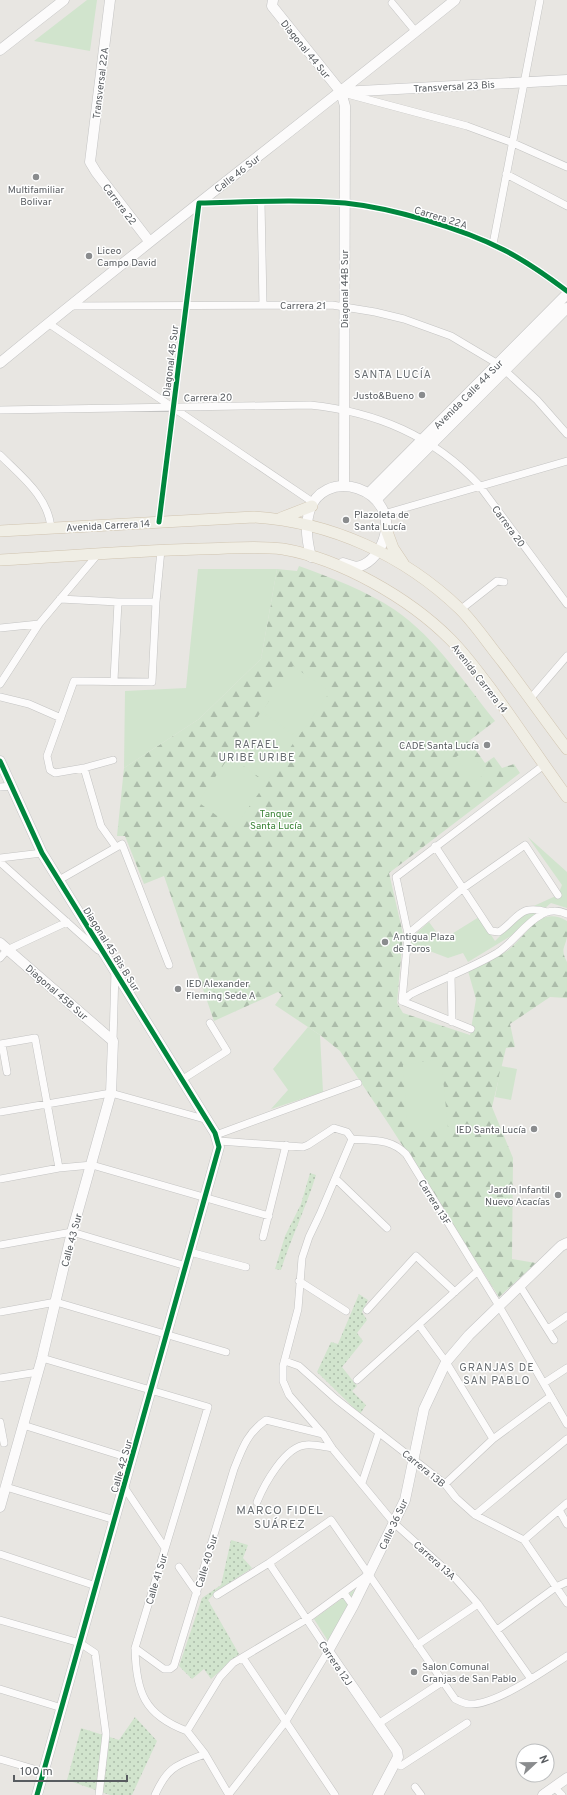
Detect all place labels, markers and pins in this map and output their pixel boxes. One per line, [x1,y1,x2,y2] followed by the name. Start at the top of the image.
[31,172,41,182] marker: Multifamiliar Bolivar
[8,184,64,209] place label: Multifamiliar Bolivar
[97,245,156,270] place label: Liceo Campo David
[84,251,94,261] marker: Liceo Campo David
[353,390,414,403] place label: Justo&Bueno
[417,390,427,400] marker: Justo&Bueno
[354,509,409,534] place label: Plazoleta de Santa Lucía
[341,515,351,525] marker: Plazoleta de Santa Lucía
[399,740,479,753] place label: CADE Santa Lucía
[482,740,492,750] marker: CADE Santa Lucía
[393,931,455,956] place label: Antigua Plaza de Toros
[380,937,390,947] marker: Antigua Plaza de Toros
[186,978,256,1003] place label: IED Alexander Fleming Sede A
[173,984,183,994] marker: IED Alexander Fleming Sede A
[456,1124,526,1137] place label: IED Santa Lucía
[529,1124,539,1134] marker: IED Santa Lucía
[485,1184,550,1209] place label: Jardín Infantil Nuevo Acacías
[553,1190,563,1200] marker: Jardín Infantil Nuevo Acacías
[422,1661,517,1686] place label: Salon Comunal Granjas de San Pablo
[409,1667,419,1677] marker: Salon Comunal Granjas de San Pablo

